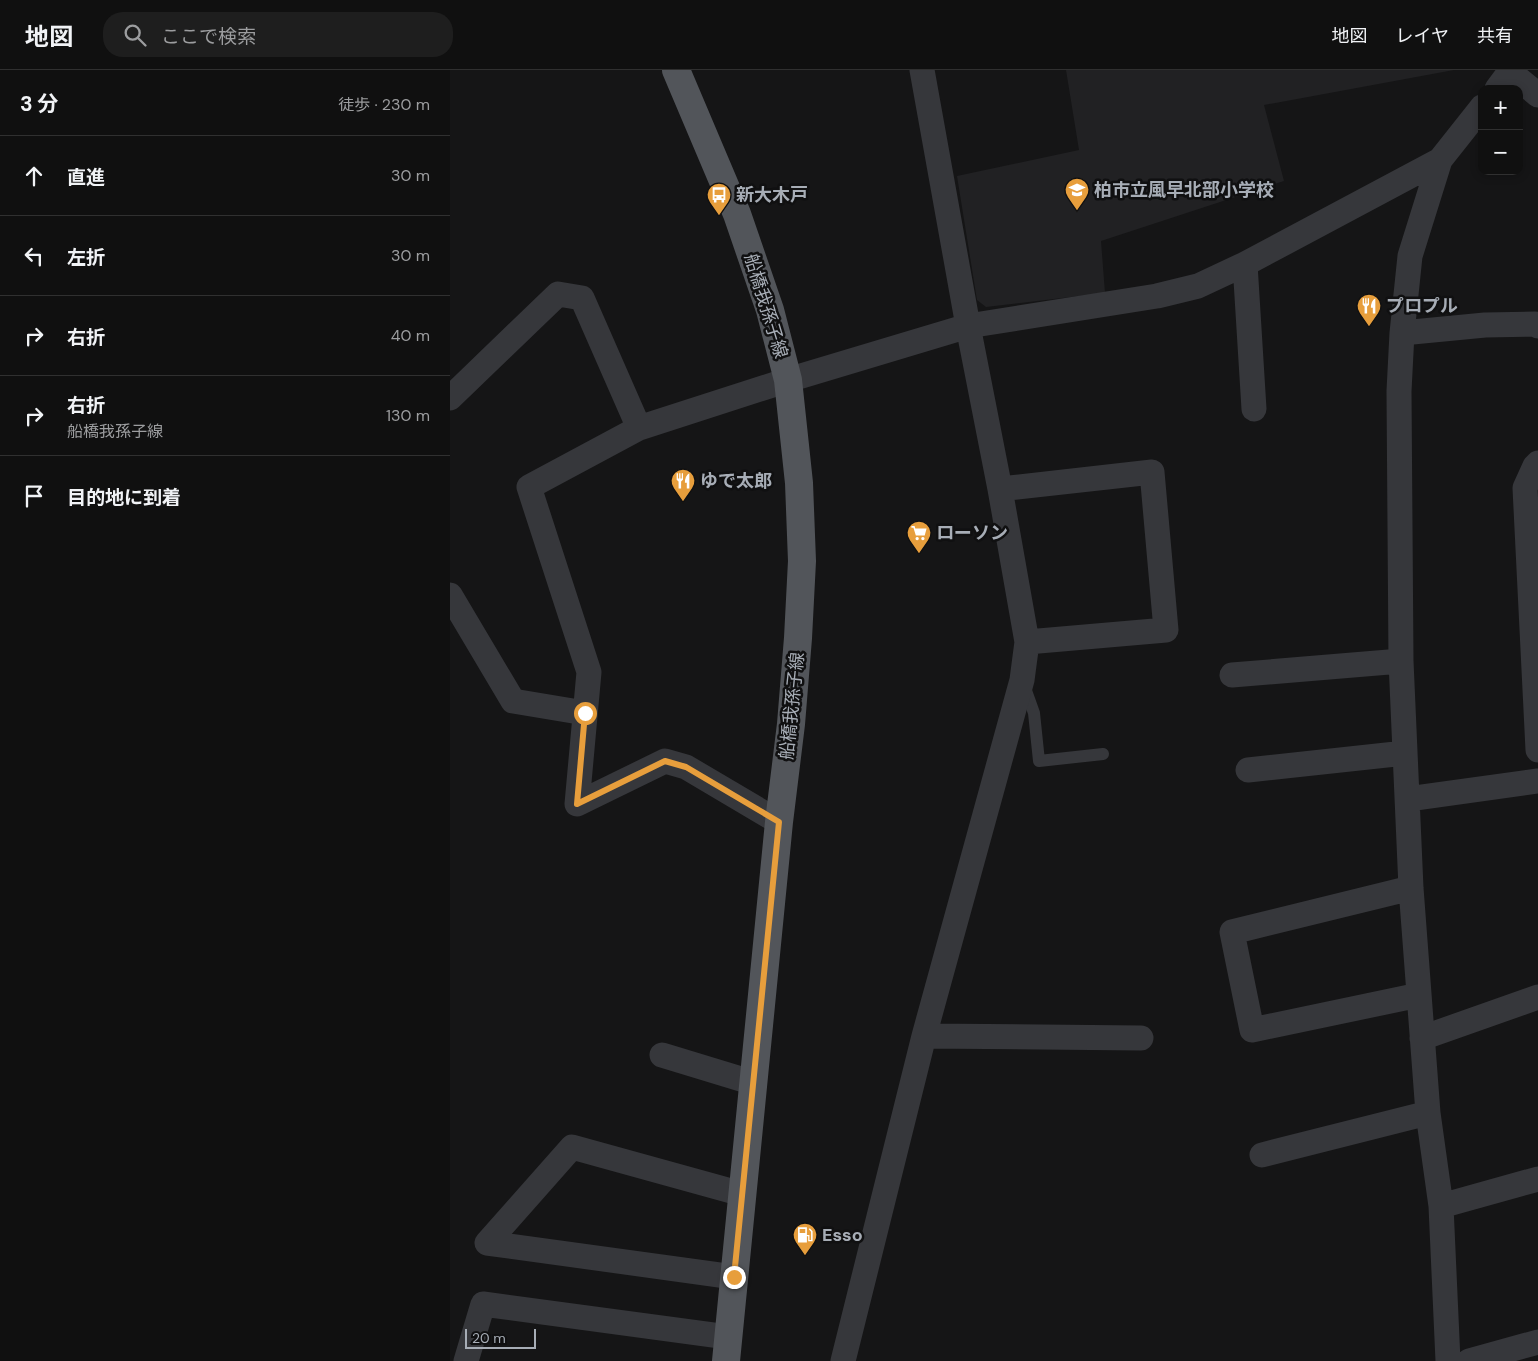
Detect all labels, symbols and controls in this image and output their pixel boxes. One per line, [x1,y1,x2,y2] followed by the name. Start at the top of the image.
[103,12,453,57] search box
[25,21,73,52] text: 地図
[121,21,149,49] icon: search
[161,24,256,49] text: ここで検索
[1332,24,1368,48] text: 地図
[1396,24,1449,48] text: レイヤ
[1477,24,1513,48] text: 共有
[1478,85,1523,175] map controls
[1478,85,1523,130] button: +
[20,90,59,118] text: 3 分
[338,94,430,115] text: 徒歩 · 230 m
[1478,130,1523,175] button: −
[20,162,48,190] icon: ahead
[67,165,105,190] text: 直進
[391,165,430,186] text: 30 m
[1064,177,1090,211] school or university icon: 柏市立風早北部小学校
[1094,178,1274,202] place label: 柏市立風早北部小学校
[706,182,732,216] bus stop icon: 新大木戸
[736,183,808,207] place label: 新大木戸
[20,242,48,270] icon: left
[67,245,105,270] text: 左折
[391,245,430,266] text: 30 m
[739,251,793,361] street label: 船橋我孫子線
[1356,293,1382,327] restaurant icon: プロプル
[1386,294,1458,318] place label: プロプル
[20,322,48,350] icon: right
[67,325,105,350] text: 右折
[391,325,430,346] text: 40 m
[67,393,105,418] text: 右折
[20,402,48,430] icon: right
[386,405,430,426] text: 130 m
[67,421,163,442] text: 船橋我孫子線
[670,468,696,502] restaurant icon: ゆで太郎
[700,469,772,493] place label: ゆで太郎
[20,482,48,510] icon: arrive
[67,485,181,510] text: 目的地に到着
[906,520,932,554] supermarket icon: ローソン
[936,521,1008,545] place label: ローソン
[774,651,810,761] street label: 船橋我孫子線
[574,702,597,725] route start
[792,1222,818,1256] fuel station icon: Esso
[822,1223,863,1247] place label: Esso
[723,1266,746,1289] route end
[465,1326,536,1349] scale bar
[472,1329,506,1347] text: 20 m

